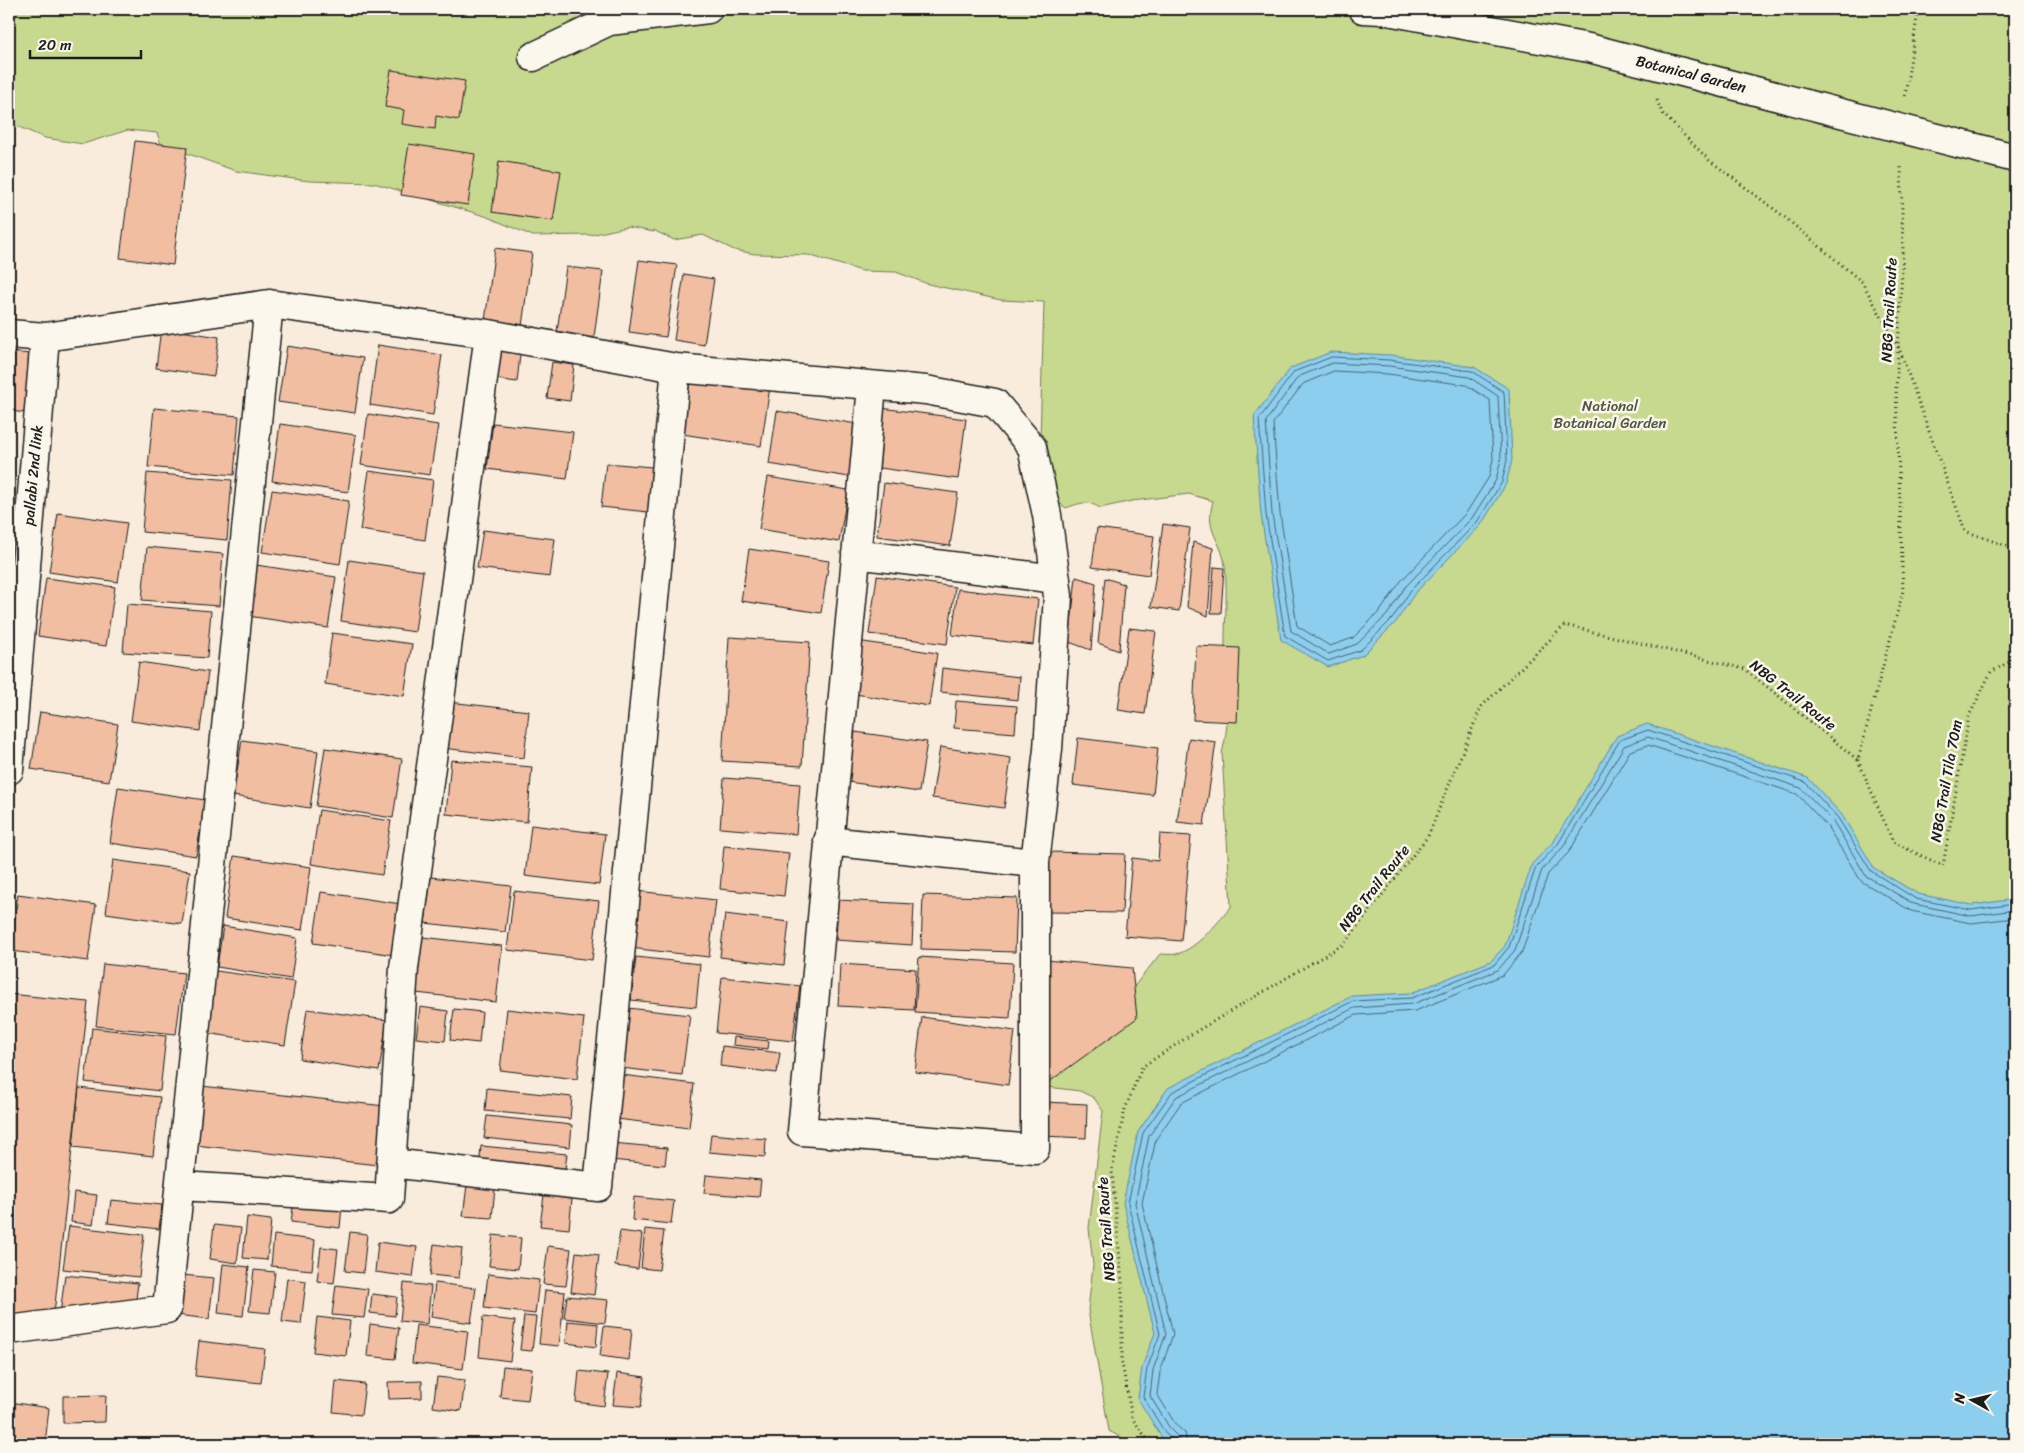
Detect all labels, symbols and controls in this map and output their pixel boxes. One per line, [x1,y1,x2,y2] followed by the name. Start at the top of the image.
[30,28,141,60] scale bar
[38,32,72,58] text: 20 m
[1633,48,1749,100] street label: Botanical Garden
[1873,257,1905,363] street label: NBG Trail Route
[1554,393,1666,436] park label: National Botanical Garden
[16,424,50,527] street label: pallabi 2nd link
[1744,653,1842,738] street label: NBG Trail Route
[1922,717,1970,844] street label: NBG Trail Tila 70m
[1332,839,1417,937] street label: NBG Trail Route
[1089,1176,1123,1282] street label: NBG Trail Route
[1946,1376,1996,1426] north arrow
[1946,1391,1973,1406] text: N

